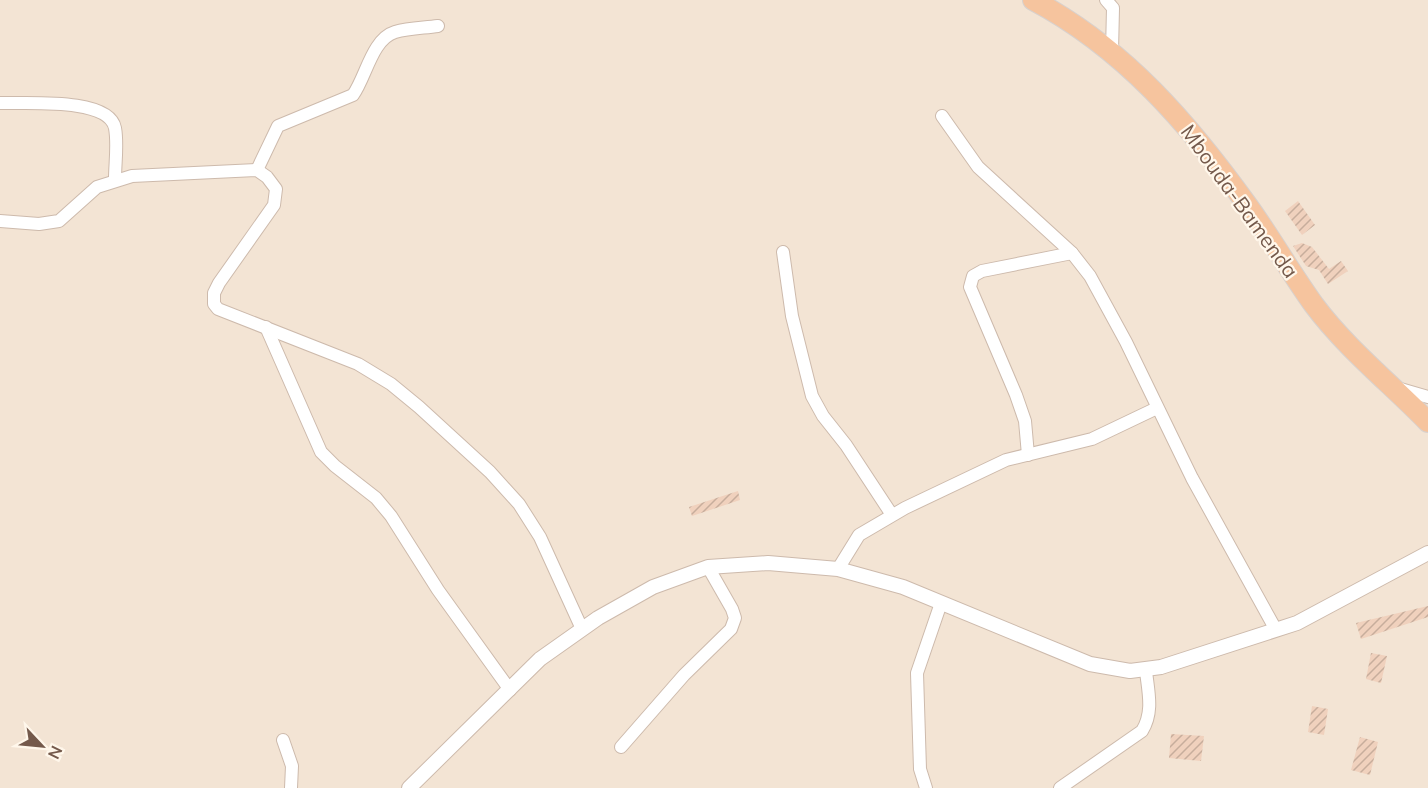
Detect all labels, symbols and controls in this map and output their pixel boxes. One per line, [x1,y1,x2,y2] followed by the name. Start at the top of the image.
[1176,119,1304,283] street label: Mbouda-Bamenda
[12,716,72,776] north arrow
[44,743,67,762] text: N

